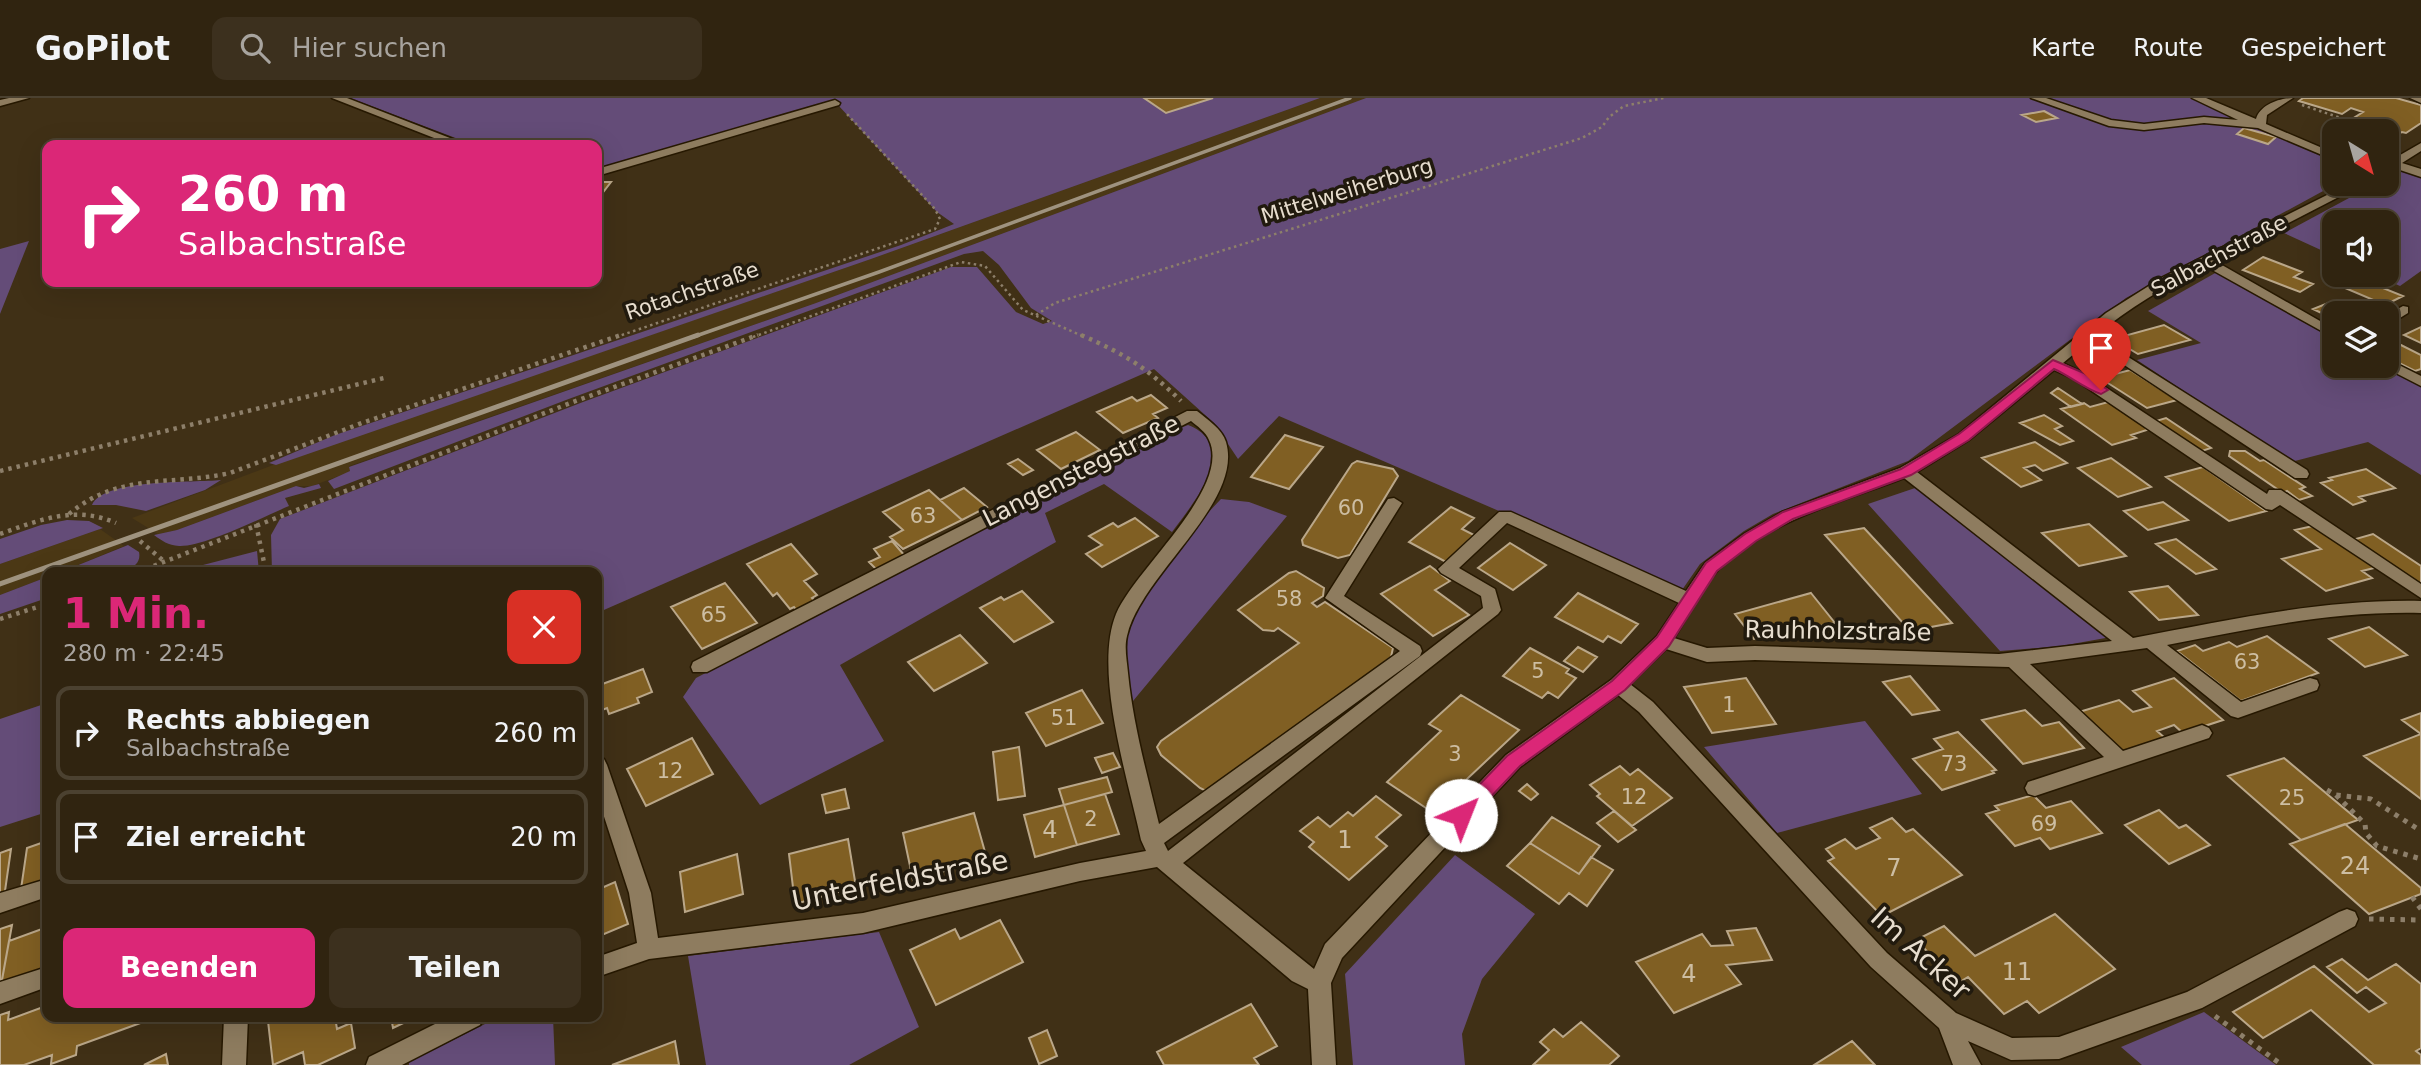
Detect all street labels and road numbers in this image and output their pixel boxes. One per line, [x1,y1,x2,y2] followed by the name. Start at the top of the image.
[1258,153,1436,229] street label: Mittelweiherburg
[2147,210,2291,302] street label: Salbachstraße
[622,257,762,325] street label: Rotachstraße
[978,409,1184,533] street label: Langenstegstraße
[1744,615,1932,647] street label: Rauhholzstraße
[789,843,1011,918] street label: Unterfeldstraße
[1864,900,1978,1007] street label: Im Acker

